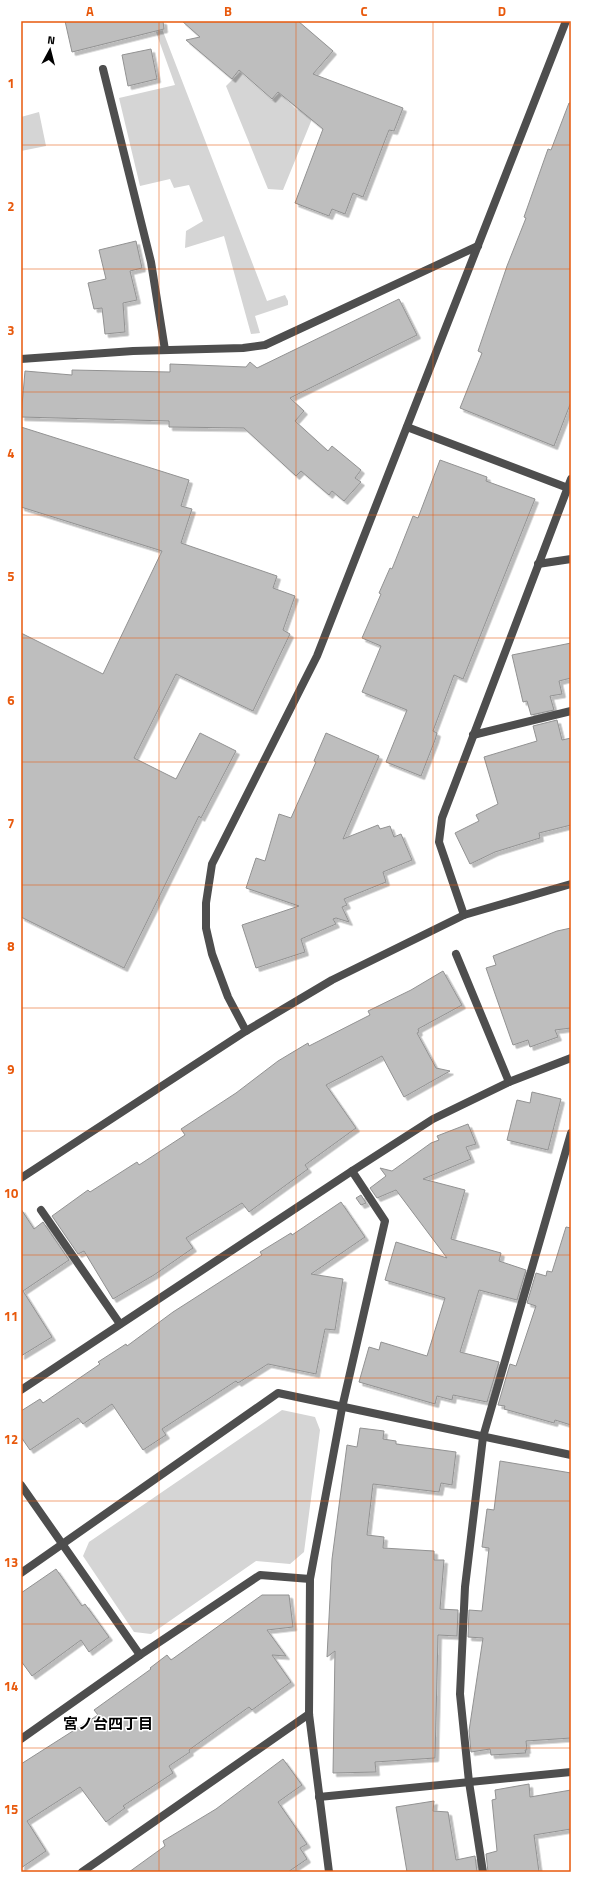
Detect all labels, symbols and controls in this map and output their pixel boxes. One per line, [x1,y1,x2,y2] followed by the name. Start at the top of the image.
[86,1,94,21] text: A
[224,1,232,21] text: B
[360,1,368,21] text: C
[498,1,506,21] text: D
[30,30,70,70] north arrow
[46,32,56,48] text: N
[7,73,15,93] text: 1
[7,196,15,216] text: 2
[7,320,15,340] text: 3
[7,443,15,463] text: 4
[7,566,15,586] text: 5
[7,690,15,710] text: 6
[7,813,15,833] text: 7
[7,936,15,956] text: 8
[7,1059,15,1079] text: 9
[4,1183,18,1203] text: 10
[4,1306,18,1326] text: 11
[4,1429,18,1449] text: 12
[4,1552,18,1572] text: 13
[4,1676,18,1696] text: 14
[63,1712,153,1735] district label: 宮ノ台四丁目
[4,1799,18,1819] text: 15

